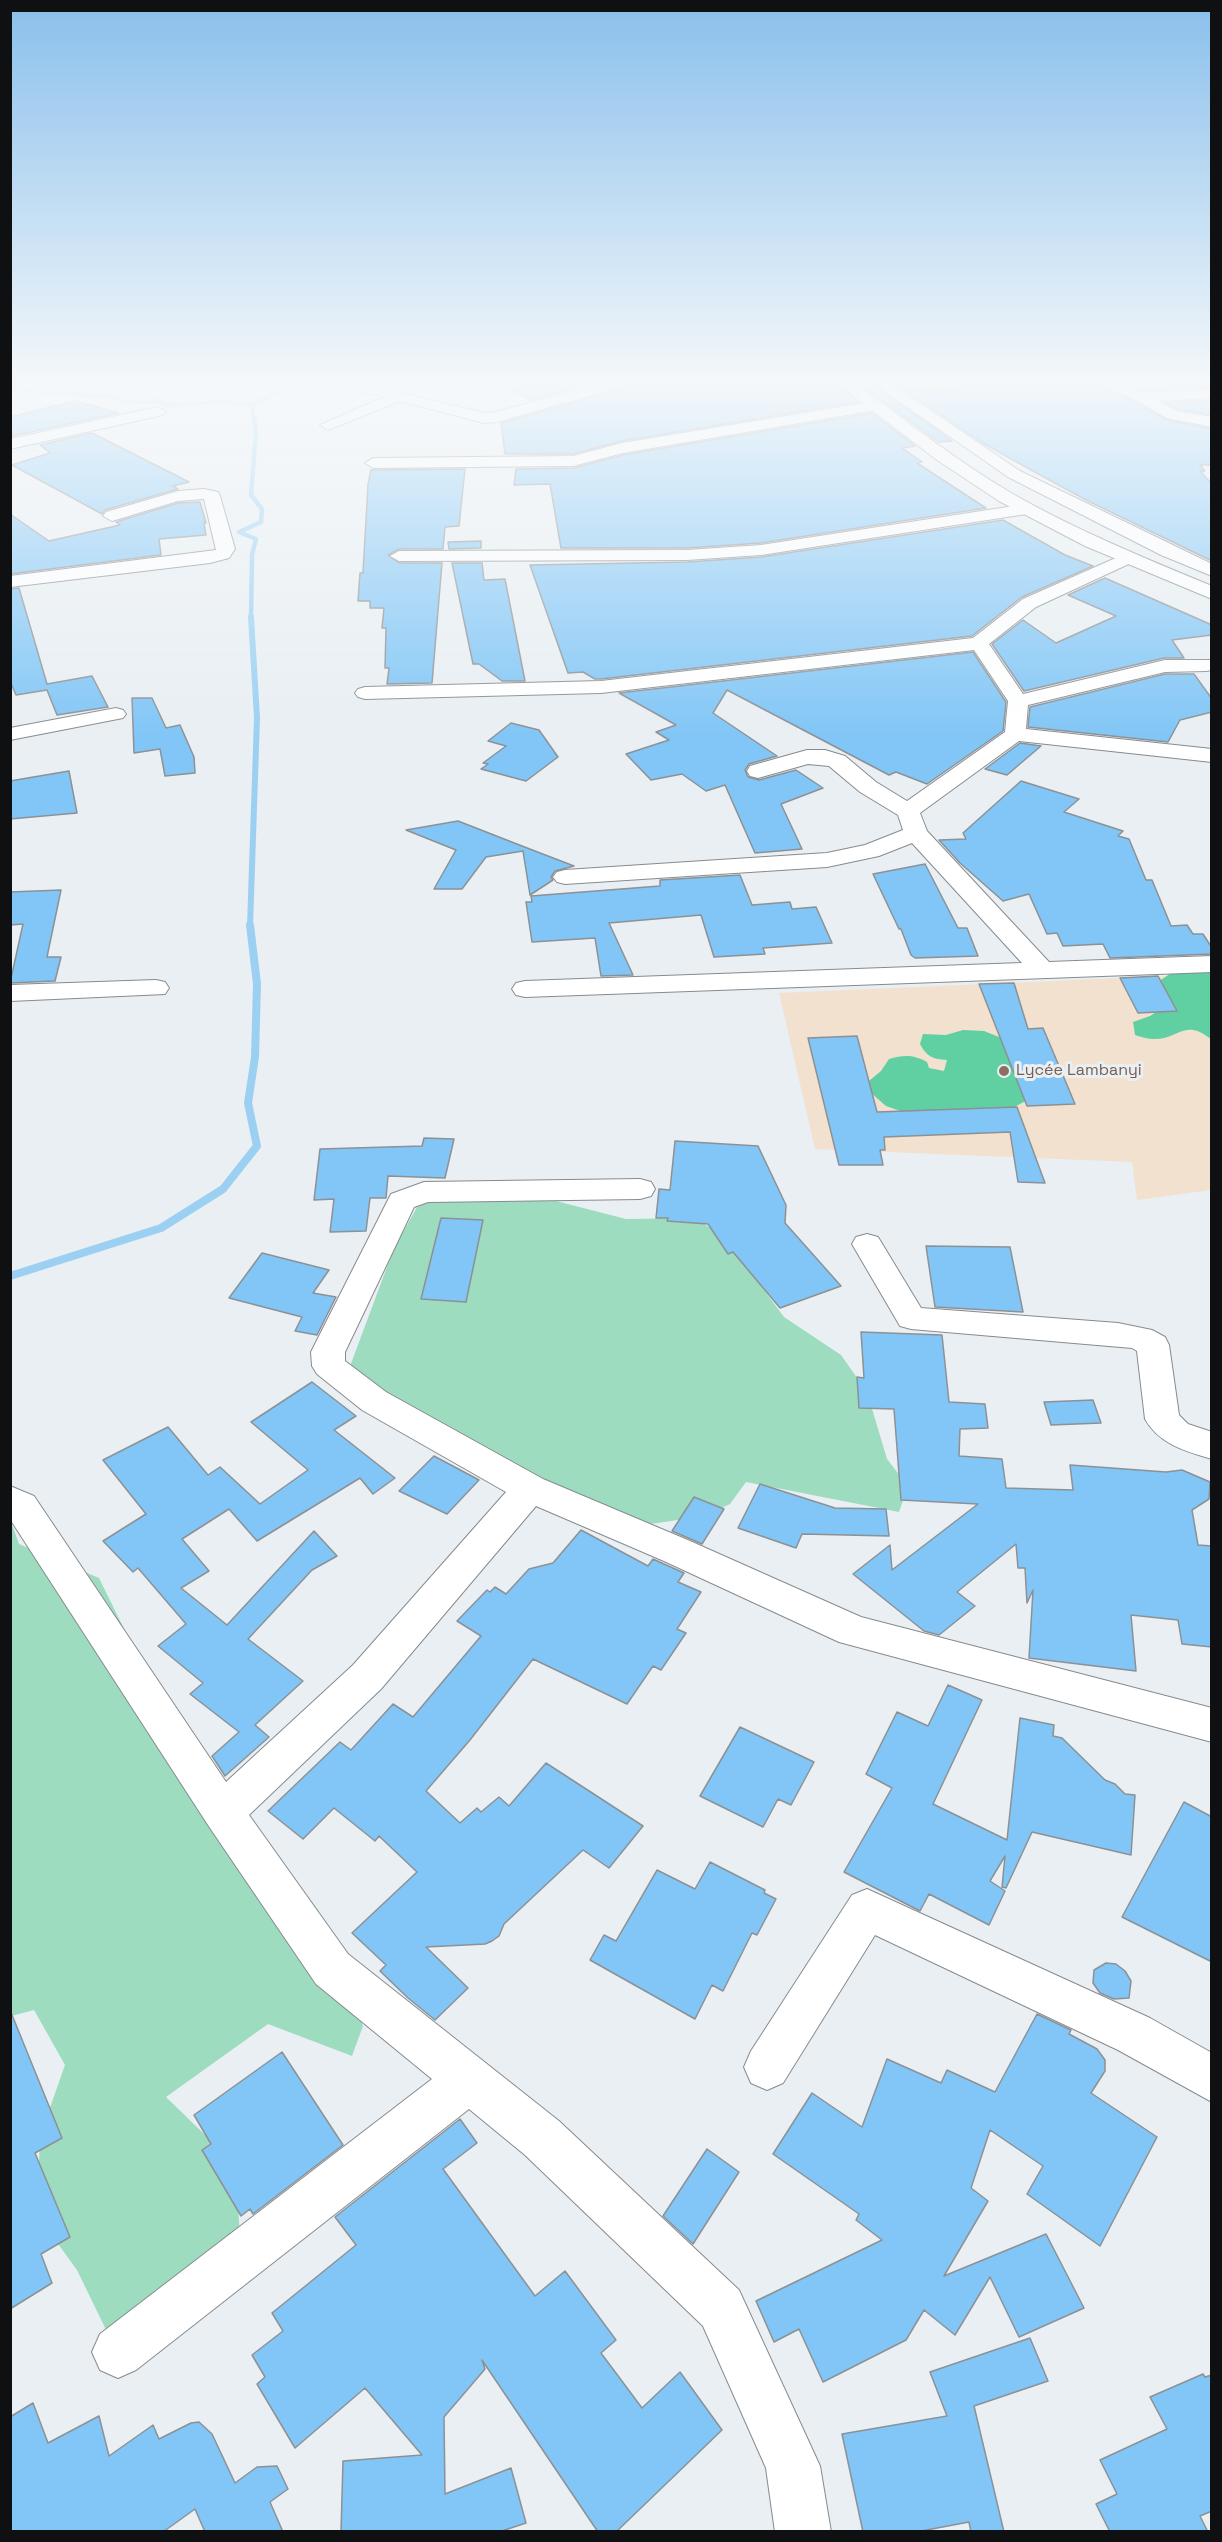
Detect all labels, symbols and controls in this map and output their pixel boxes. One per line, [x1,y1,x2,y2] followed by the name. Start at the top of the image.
[1016,1061,1142,1081] place label: Lycée Lambanyi
[997,1064,1011,1078] marker: Lycée Lambanyi

